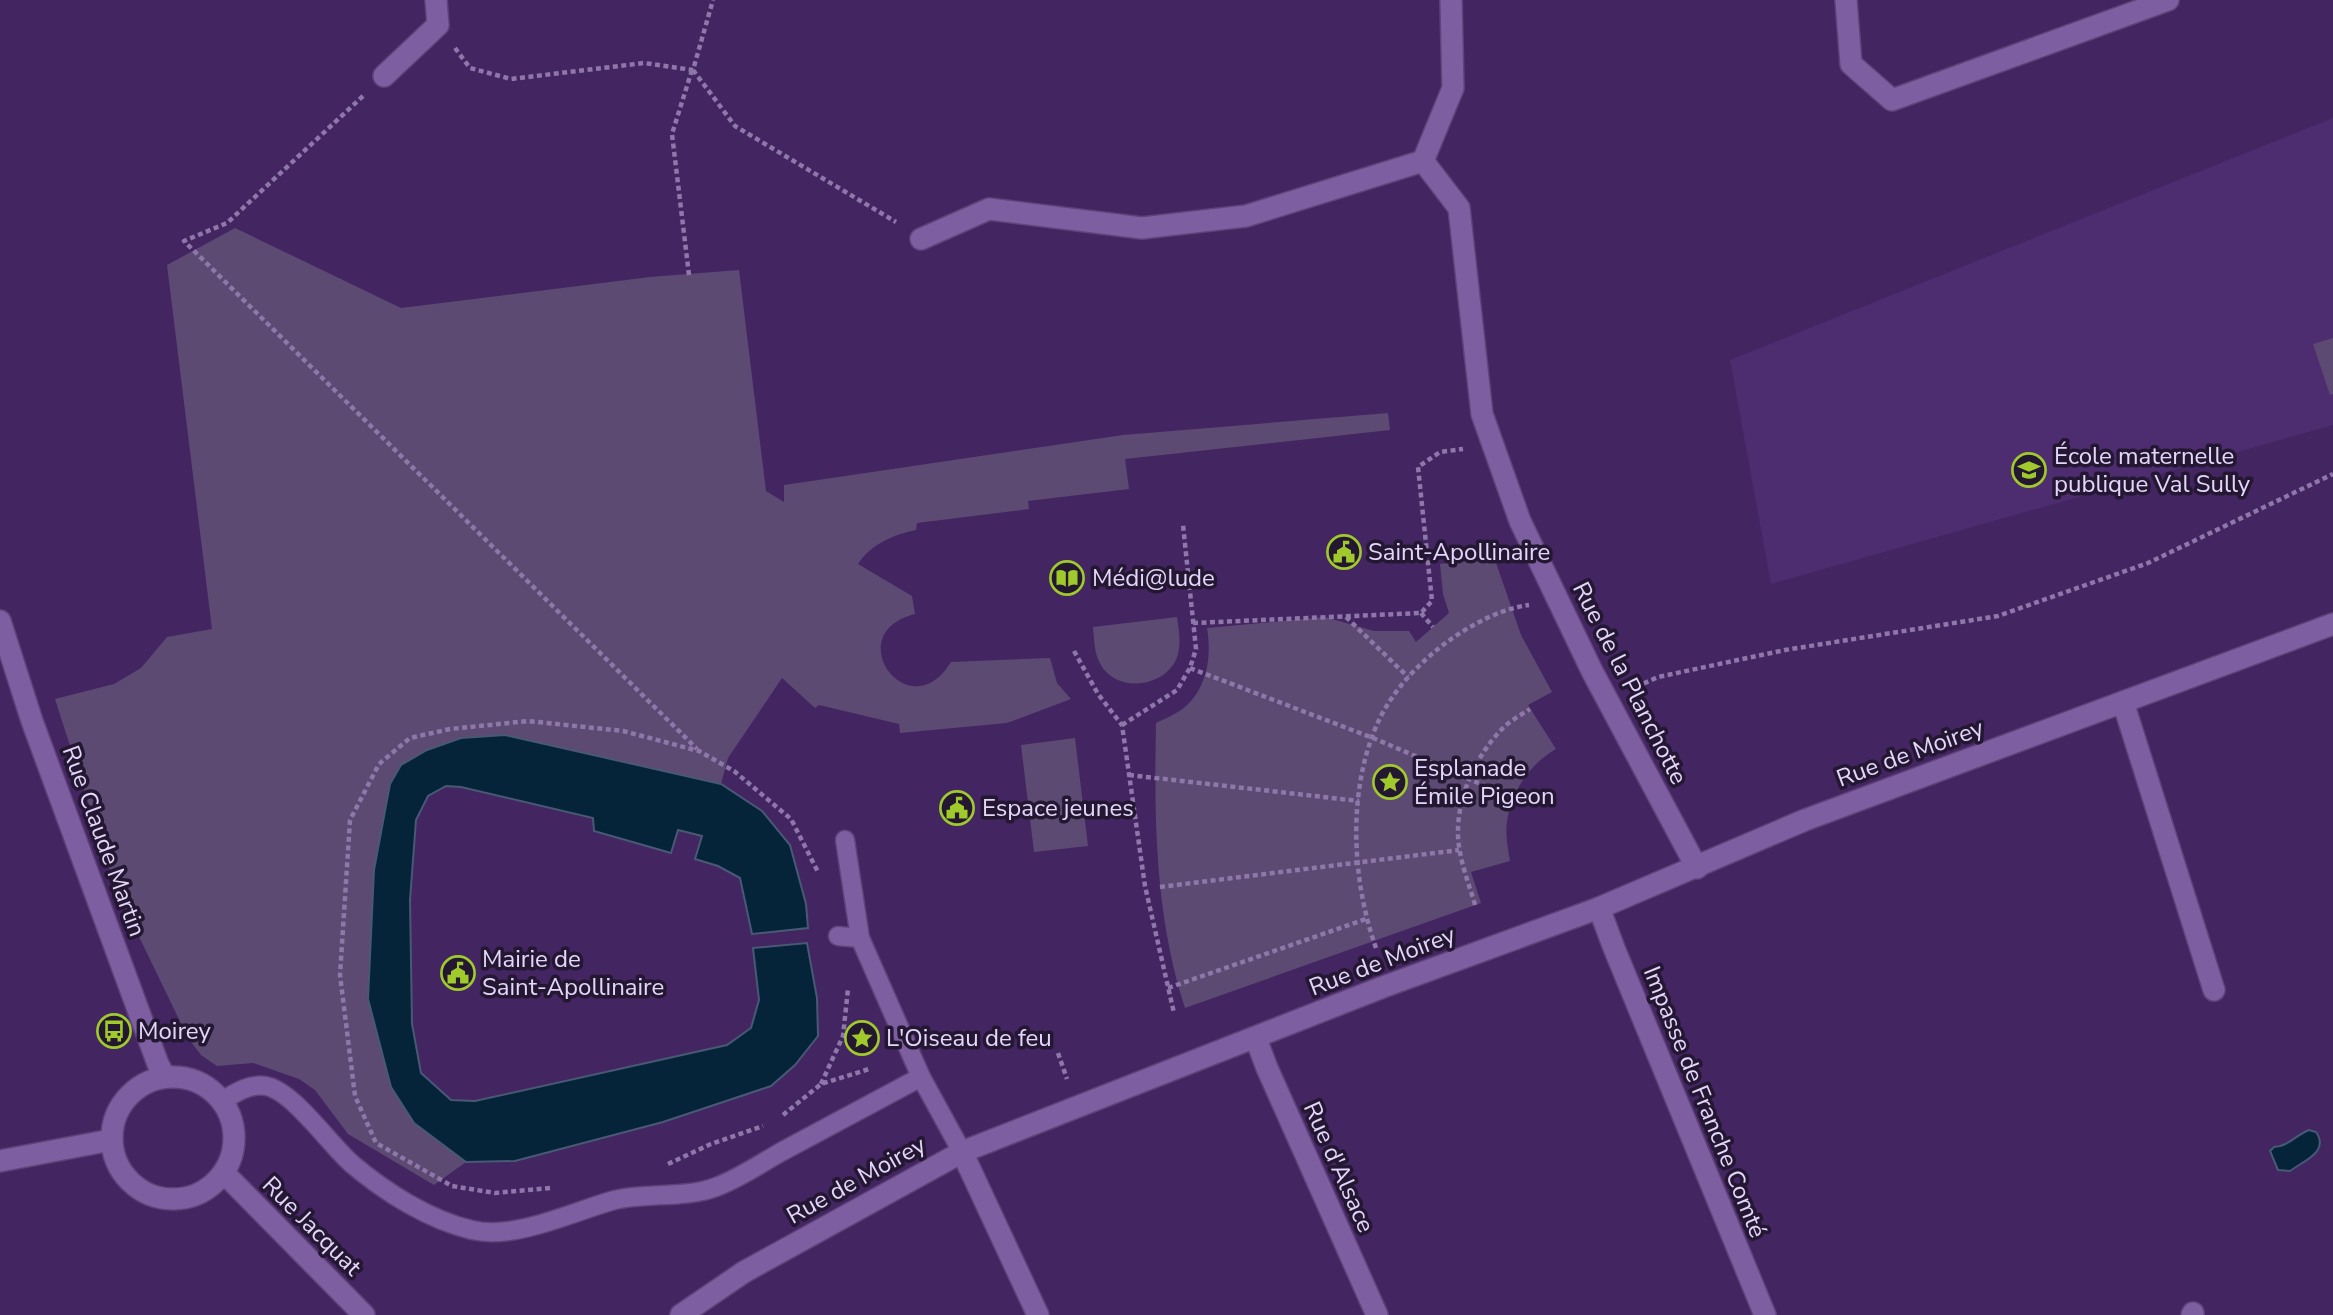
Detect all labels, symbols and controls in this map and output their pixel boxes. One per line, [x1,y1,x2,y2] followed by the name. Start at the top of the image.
[2054,440,2251,500] place label: École maternelle publique Val Sully
[2010,451,2048,489] school or university icon: École maternelle publique Val Sully
[1325,533,1363,571] public building icon: Saint-Apollinaire
[1368,536,1550,568] place label: Saint-Apollinaire
[1048,559,1086,597] library icon: Médi@lude
[1092,562,1215,594] place label: Médi@lude
[1565,576,1695,790] street label: Rue de la Planchotte
[1832,711,1989,794] street label: Rue de Moirey
[55,741,153,941] street label: Rue Claude Martin
[1414,752,1555,812] place label: Esplanade Émile Pigeon
[1371,763,1409,801] place icon: Esplanade Émile Pigeon
[938,789,976,827] public building icon: Espace jeunes
[982,792,1134,824] place label: Espace jeunes
[1304,918,1460,1004] street label: Rue de Moirey
[482,943,664,1003] place label: Mairie de Saint-Apollinaire
[439,954,477,992] public building icon: Mairie de Saint-Apollinaire
[1636,962,1774,1242] street label: Impasse de Franche Comté
[95,1012,133,1050] bus stop icon: Moirey
[138,1015,211,1047] place label: Moirey
[843,1019,881,1057] place icon: L'Oiseau de feu
[886,1022,1052,1054] place label: L'Oiseau de feu
[1296,1096,1382,1238] street label: Rue d'Alsace
[781,1128,932,1231] street label: Rue de Moirey
[255,1169,369,1283] street label: Rue Jacquat

